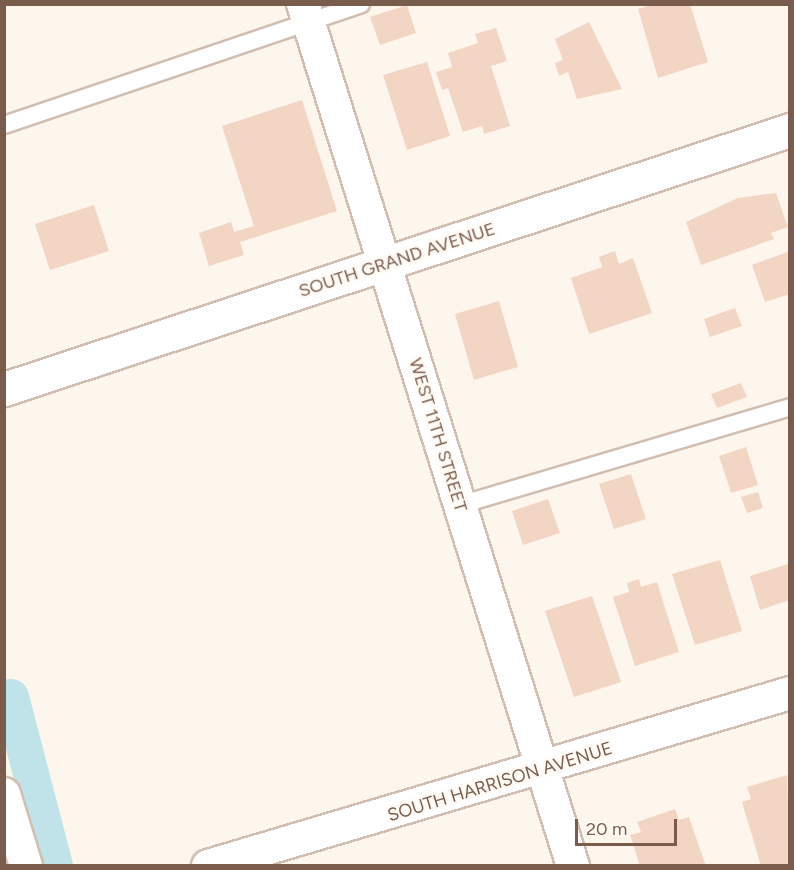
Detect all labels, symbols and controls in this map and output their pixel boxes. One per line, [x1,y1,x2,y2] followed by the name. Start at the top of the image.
[296,218,498,302] street label: SOUTH GRAND AVENUE
[404,356,472,514] street label: WEST 11TH STREET
[385,737,615,827] street label: SOUTH HARRISON AVENUE
[578,807,680,845] scale bar
[586,818,627,840] text: 20 m

